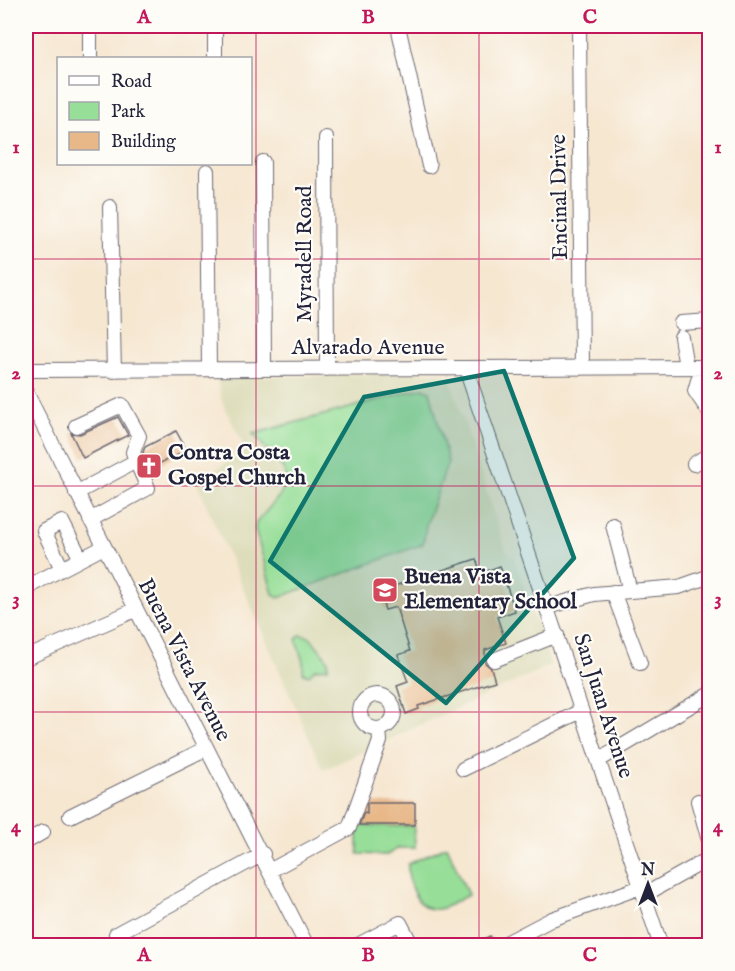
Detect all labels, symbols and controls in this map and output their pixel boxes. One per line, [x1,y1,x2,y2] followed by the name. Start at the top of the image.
[136,5,152,30] text: A
[361,5,375,30] text: B
[583,5,597,30] text: C
[57,57,252,165] legend
[111,71,152,94] text: Road
[111,101,146,124] text: Park
[111,131,176,154] text: Building
[545,134,575,260] street label: Encinal Drive
[12,135,20,160] text: 1
[714,135,722,160] text: 1
[291,185,319,323] street label: Myradell Road
[290,334,445,362] street label: Alvarado Avenue
[11,361,21,386] text: 2
[713,361,723,386] text: 2
[168,439,306,492] place label: Contra Costa Gospel Church
[134,451,164,481] church icon: Contra Costa Gospel Church
[404,563,578,616] place label: Buena Vista Elementary School
[131,574,237,746] street label: Buena Vista Avenue
[370,575,400,605] school or university icon: Buena Vista Elementary School
[12,587,20,612] text: 3
[714,587,722,612] text: 3
[566,630,640,782] street label: San Juan Avenue
[11,814,22,839] text: 4
[713,814,724,839] text: 4
[618,854,678,914] north arrow
[640,861,655,881] text: N
[136,943,152,968] text: A
[361,943,375,968] text: B
[583,943,597,968] text: C

